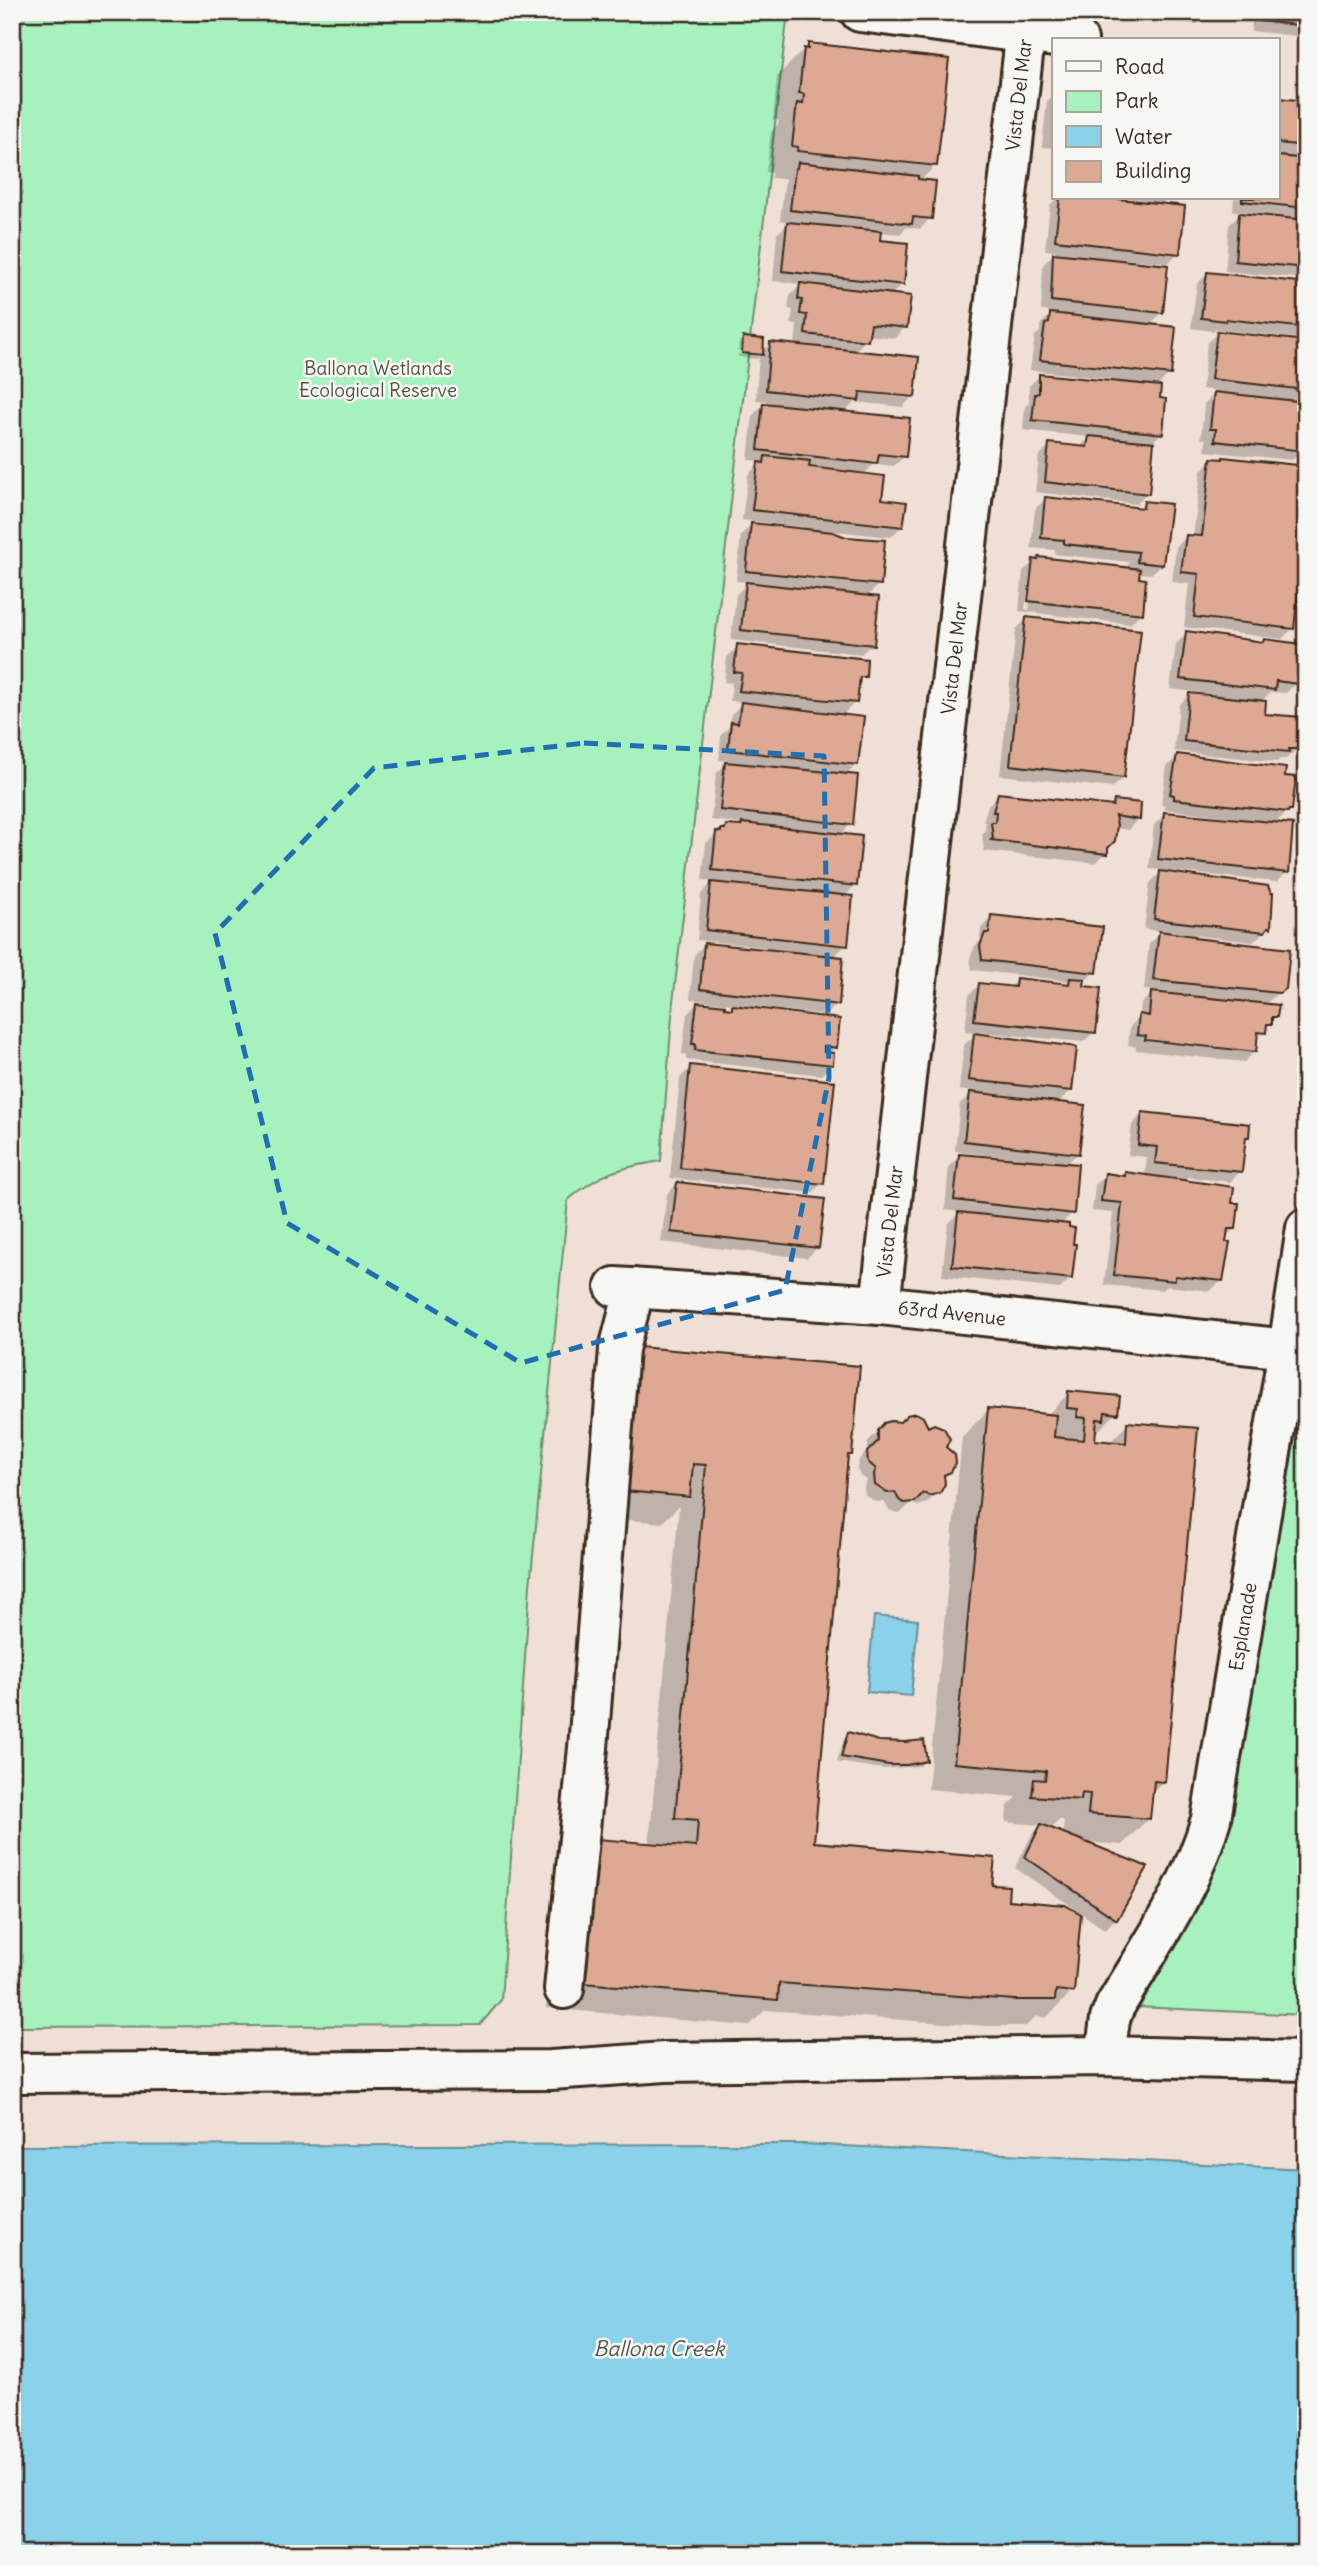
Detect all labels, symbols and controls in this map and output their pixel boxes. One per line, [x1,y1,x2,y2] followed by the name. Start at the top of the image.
[1000,37,1037,152] street label: Vista Del Mar
[1052,38,1280,200] legend
[1115,53,1164,80] text: Road
[1115,87,1158,114] text: Park
[1115,123,1173,150] text: Water
[1115,157,1191,184] text: Building
[299,356,457,402] park label: Ballona Wetlands Ecological Reserve
[936,600,972,716] street label: Vista Del Mar
[871,1164,908,1279] street label: Vista Del Mar
[897,1295,1007,1331] street label: 63rd Avenue
[1223,1581,1262,1673] street label: Esplanade
[593,2335,726,2362] water label: Ballona Creek

